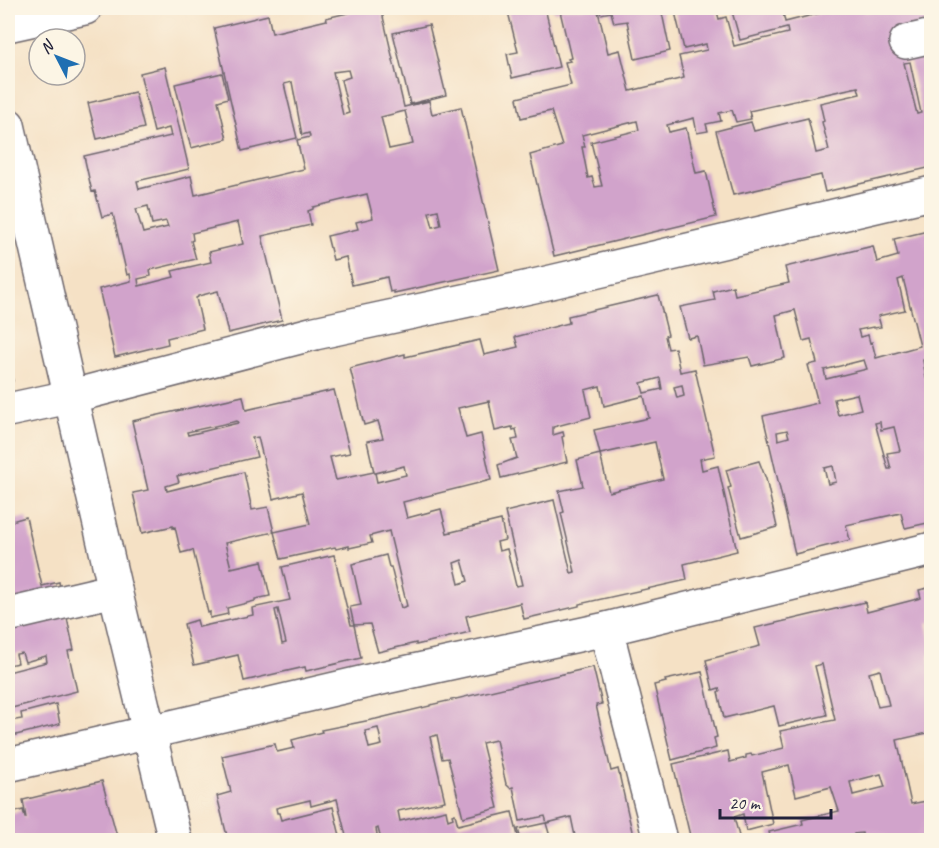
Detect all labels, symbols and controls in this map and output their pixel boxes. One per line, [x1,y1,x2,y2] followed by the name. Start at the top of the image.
[27,27,87,87] north arrow
[36,35,59,58] text: N
[720,782,831,820] scale bar
[729,792,762,814] text: 20 m

